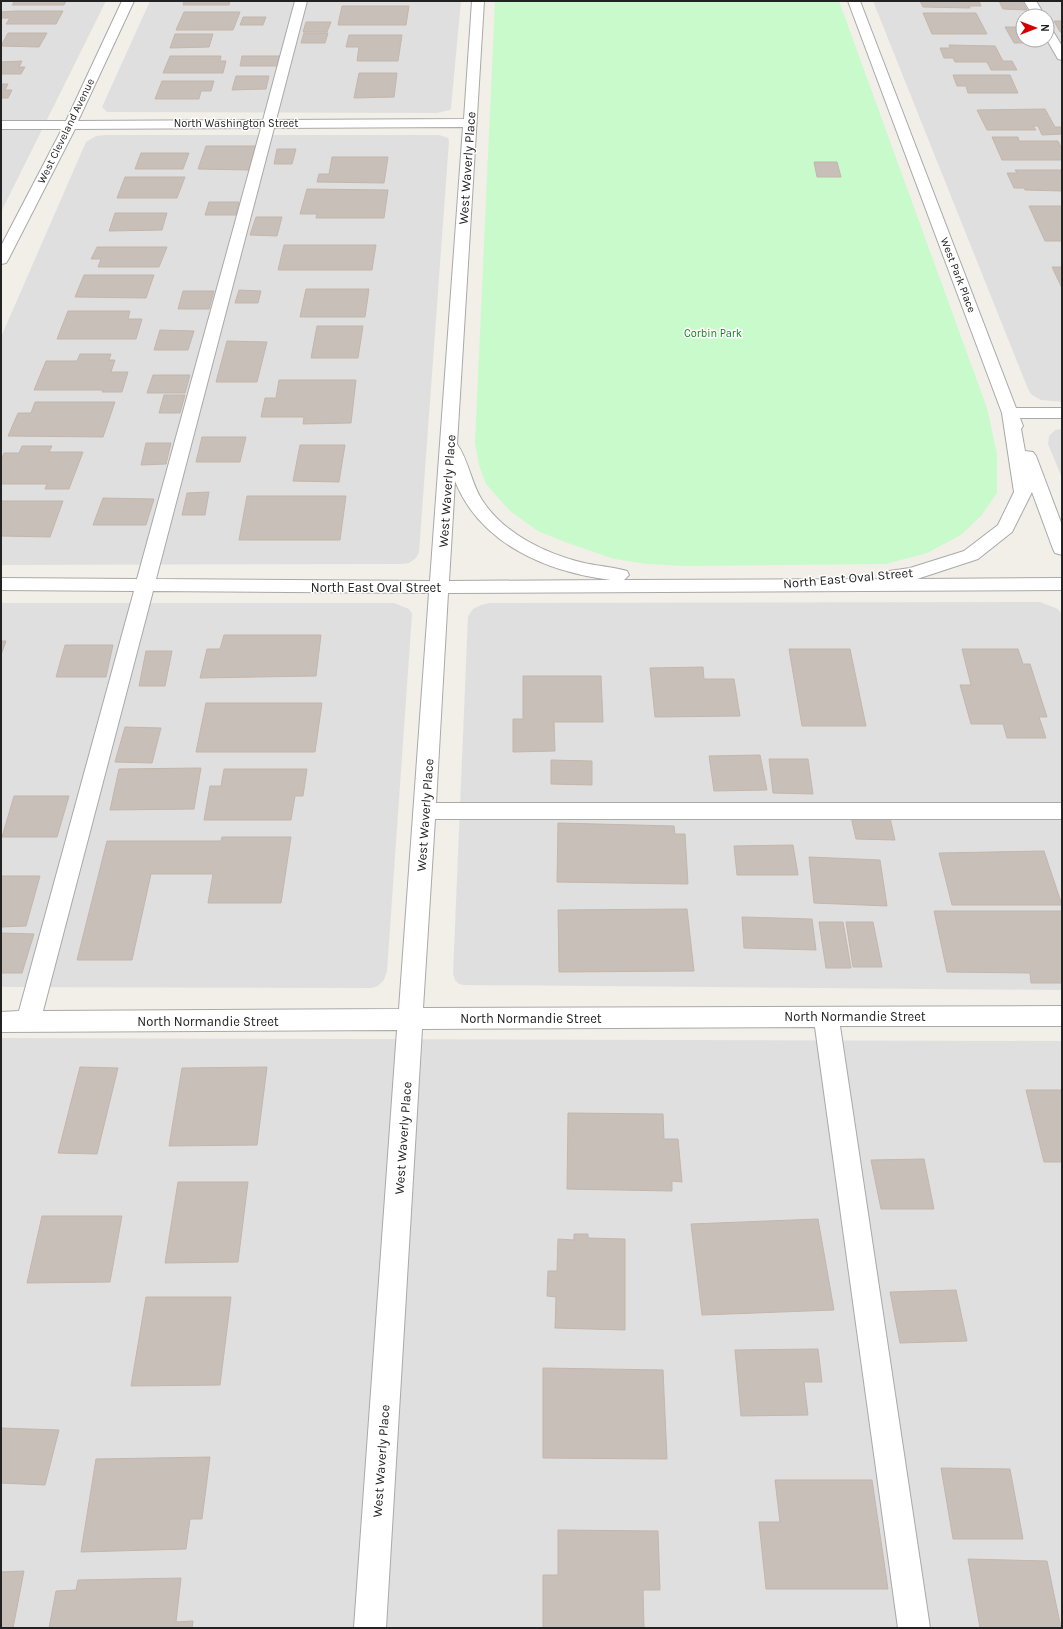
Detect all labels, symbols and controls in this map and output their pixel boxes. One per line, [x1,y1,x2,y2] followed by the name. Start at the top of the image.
[1015,8,1055,48] north arrow
[1038,24,1051,32] text: N
[35,76,97,186] street label: West Cleveland Avenue
[456,111,478,225] street label: West Waverly Place
[174,117,298,130] street label: North Washington Street
[938,236,978,315] street label: West Park Place
[684,327,742,340] park label: Corbin Park
[436,434,458,548] street label: West Waverly Place
[782,565,914,591] street label: North East Oval Street
[311,580,441,595] street label: North East Oval Street
[414,758,436,872] street label: West Waverly Place
[784,1009,926,1024] street label: North Normandie Street
[460,1011,602,1026] street label: North Normandie Street
[137,1014,279,1029] street label: North Normandie Street
[392,1081,414,1195] street label: West Waverly Place
[370,1404,392,1518] street label: West Waverly Place

